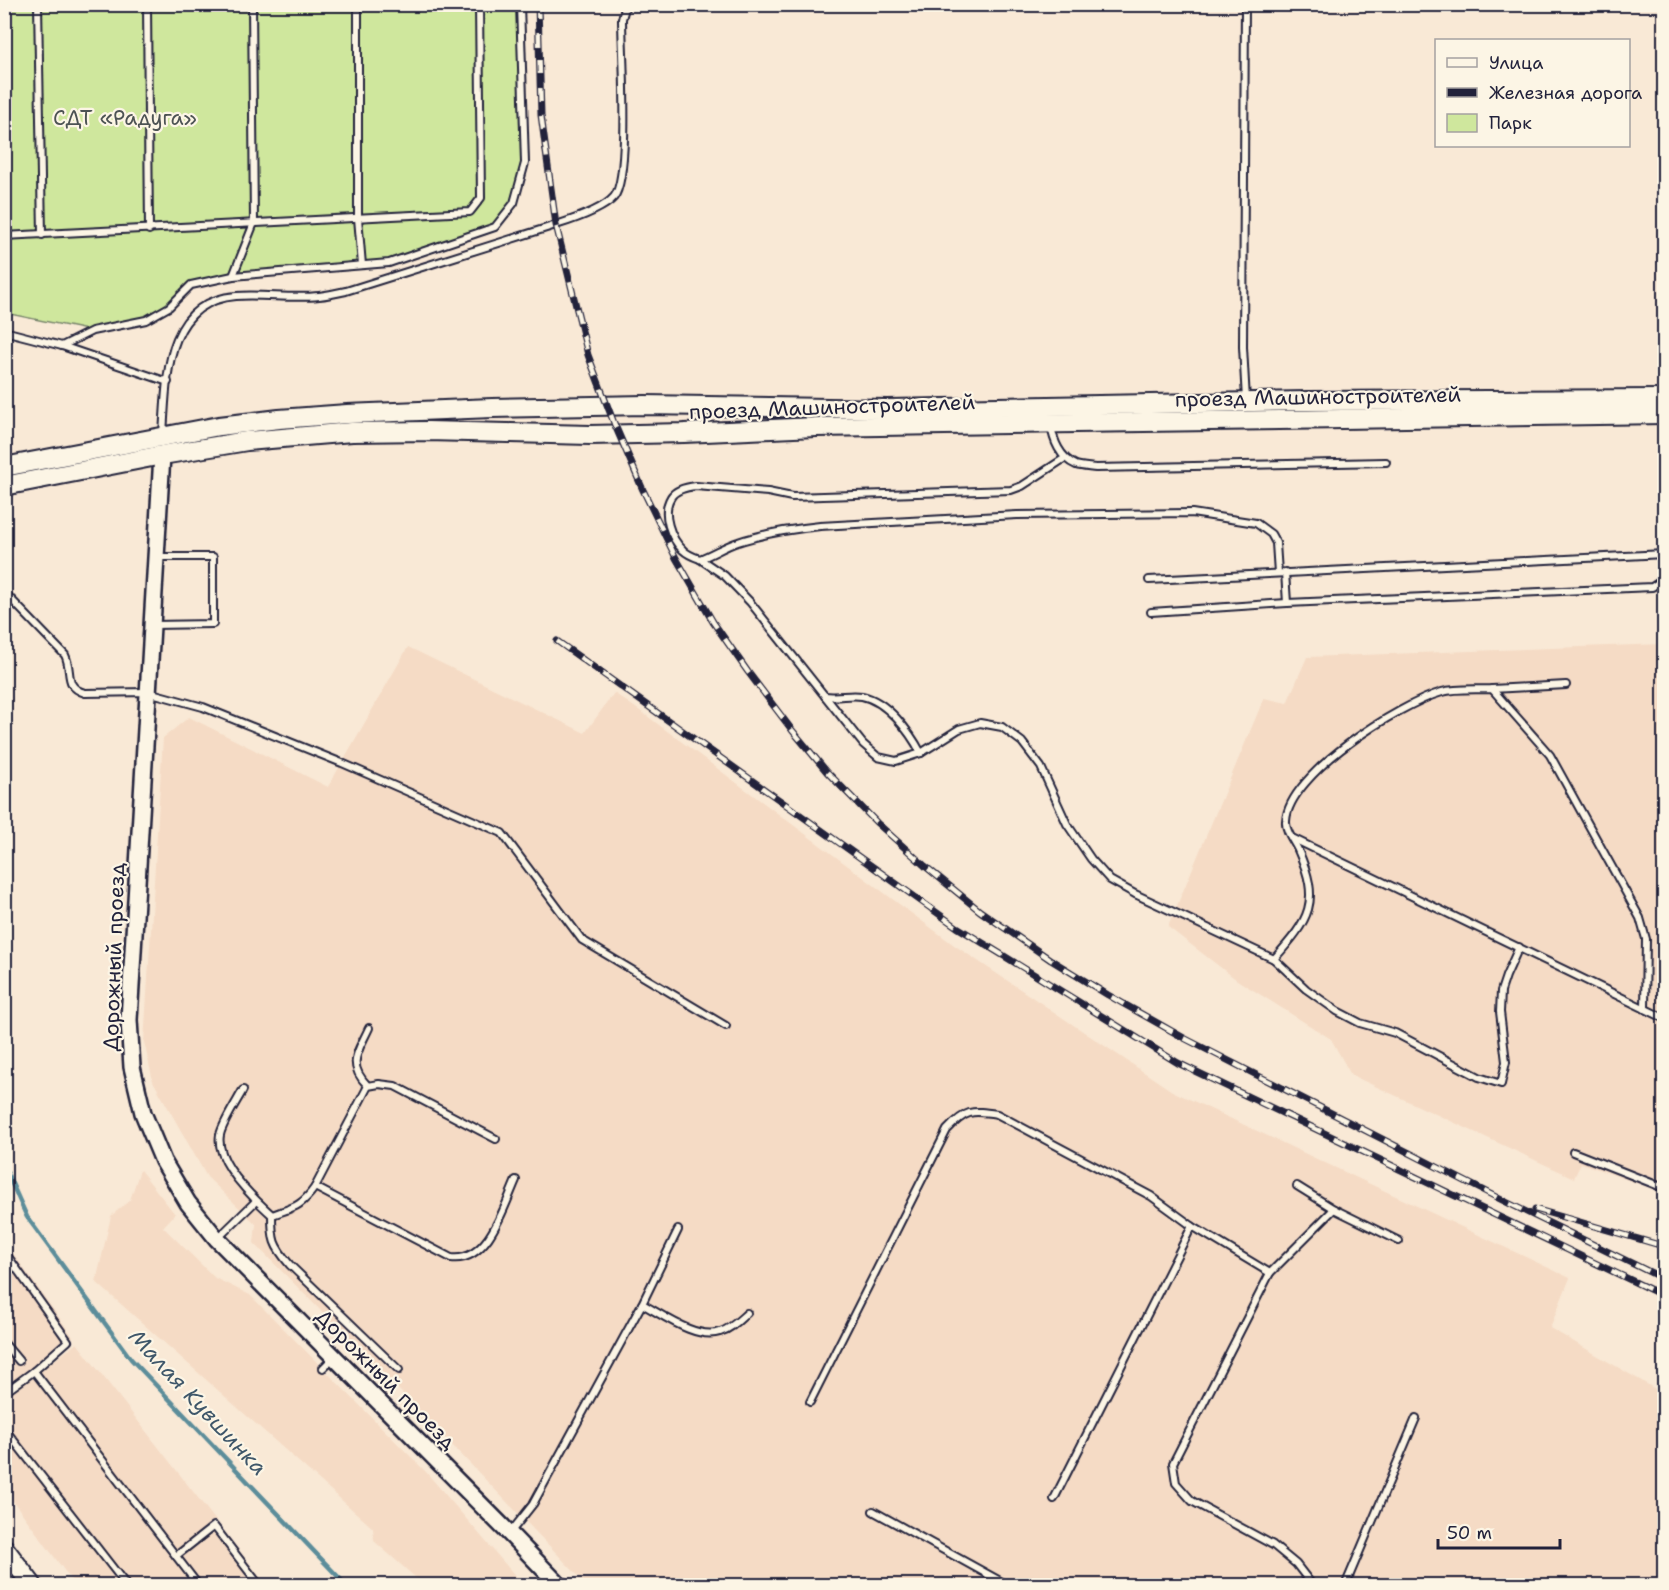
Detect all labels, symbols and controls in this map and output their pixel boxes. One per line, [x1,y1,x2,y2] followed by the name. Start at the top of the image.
[1435,39,1630,147] legend
[1489,51,1543,75] text: Улица
[1489,81,1642,105] text: Железная дорога
[53,104,197,132] park label: СДТ «Радуга»
[1489,111,1532,135] text: Парк
[1175,380,1462,413] street label: проезд Машиностроителей
[688,388,976,426] street label: проезд Машиностроителей
[97,862,131,1052] street label: Дорожный проезд
[309,1302,463,1456] street label: Дорожный проезд
[122,1322,274,1482] water label: Малая Кувшинка
[1438,1512,1560,1550] scale bar
[1447,1521,1492,1545] text: 50 m

